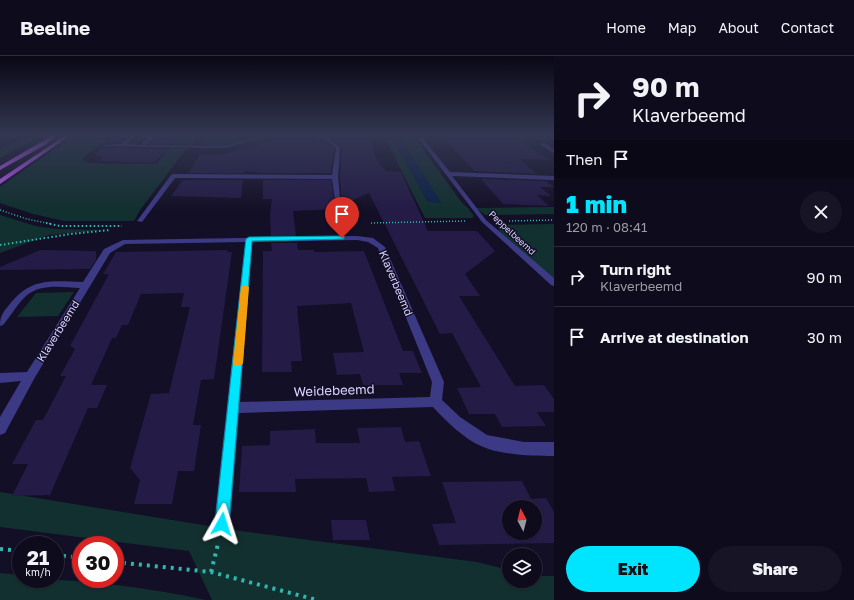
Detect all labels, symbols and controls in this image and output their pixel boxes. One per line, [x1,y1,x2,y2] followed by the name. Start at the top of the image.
[20,16,90,39] text: Beeline
[606,19,646,36] text: Home
[668,19,696,36] text: Map
[718,19,759,36] text: About
[781,19,834,36] text: Contact
[632,70,699,103] text: 90 m
[566,72,618,124] icon: right
[632,104,746,126] text: Klaverbeemd
[610,148,632,170] icon: arrive
[566,150,602,168] text: Then
[566,189,627,218] text: 1 min
[800,191,842,233] button: close
[325,197,359,238] pin
[331,203,353,225] icon: arrive
[487,208,538,257] street label: Peppelbeemd
[566,219,647,235] text: 120 m · 08:41
[377,248,416,317] street label: Klaverbeemd
[600,260,671,278] text: Turn right
[566,266,588,288] icon: right
[807,268,842,286] text: 90 m
[600,278,682,294] text: Klaverbeemd
[34,298,82,364] street label: Klaverbeemd
[566,326,588,348] icon: arrive
[600,328,749,346] text: Arrive at destination
[807,328,842,346] text: 30 m
[293,381,375,399] street label: Weidebeemd
[502,500,542,540] north arrow
[502,500,542,588] map controls
[201,503,243,545] position arrow
[72,536,124,588] speed limit sign: 30
[27,545,49,569] text: 21
[566,546,700,592] button: Exit
[708,546,842,592] button: Share
[502,548,542,588] button: layers
[25,566,51,578] text: km/h

